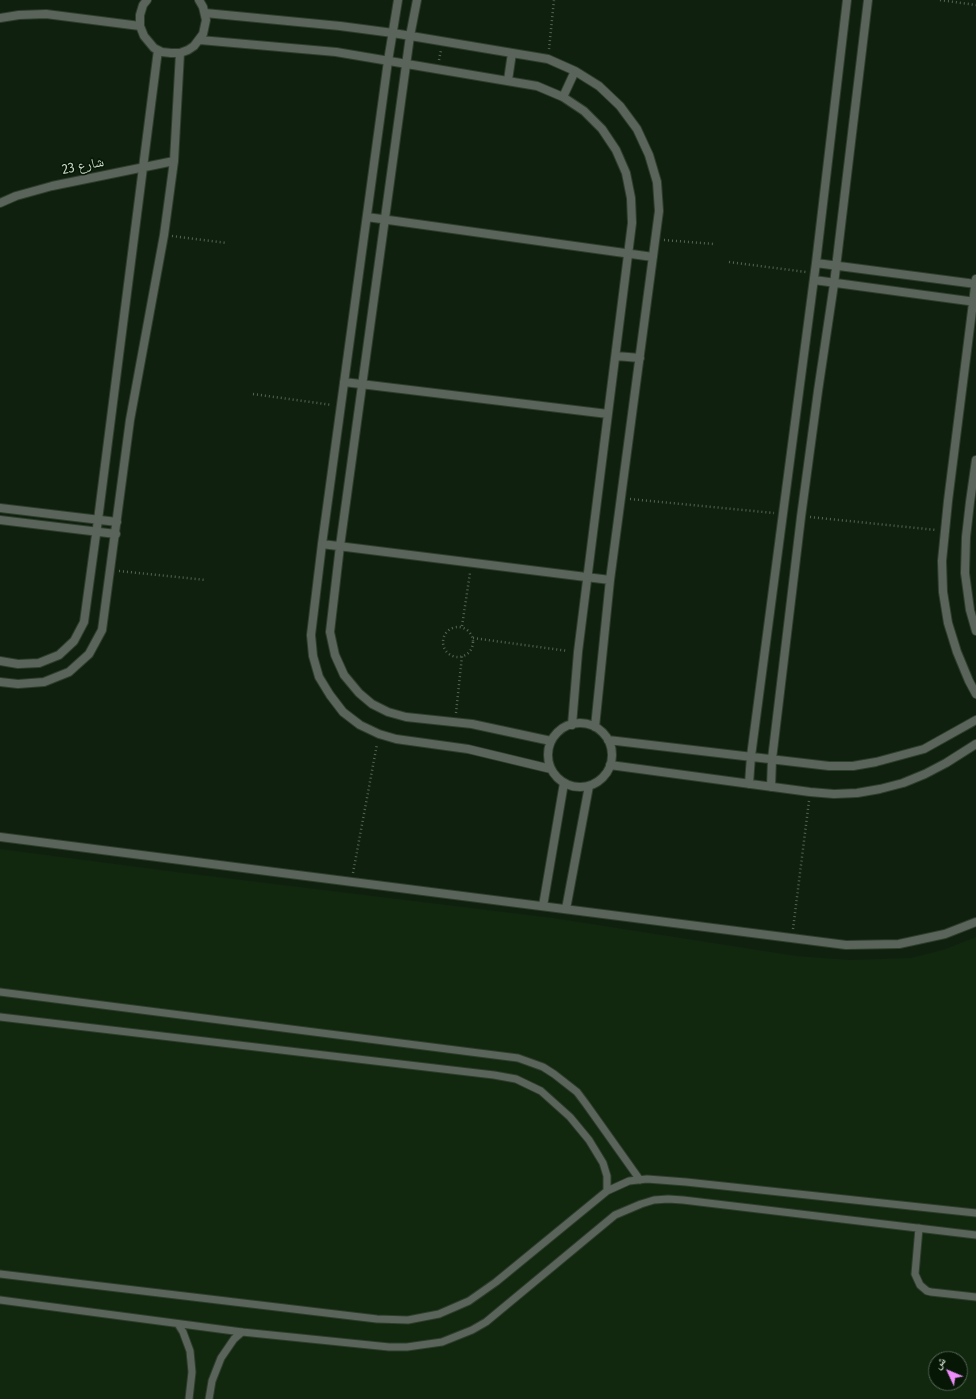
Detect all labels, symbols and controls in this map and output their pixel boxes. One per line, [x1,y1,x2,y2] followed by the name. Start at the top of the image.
[61,154,105,178] street label: شارع 23
[928,1351,968,1391] north arrow
[931,1354,948,1372] text: ش

